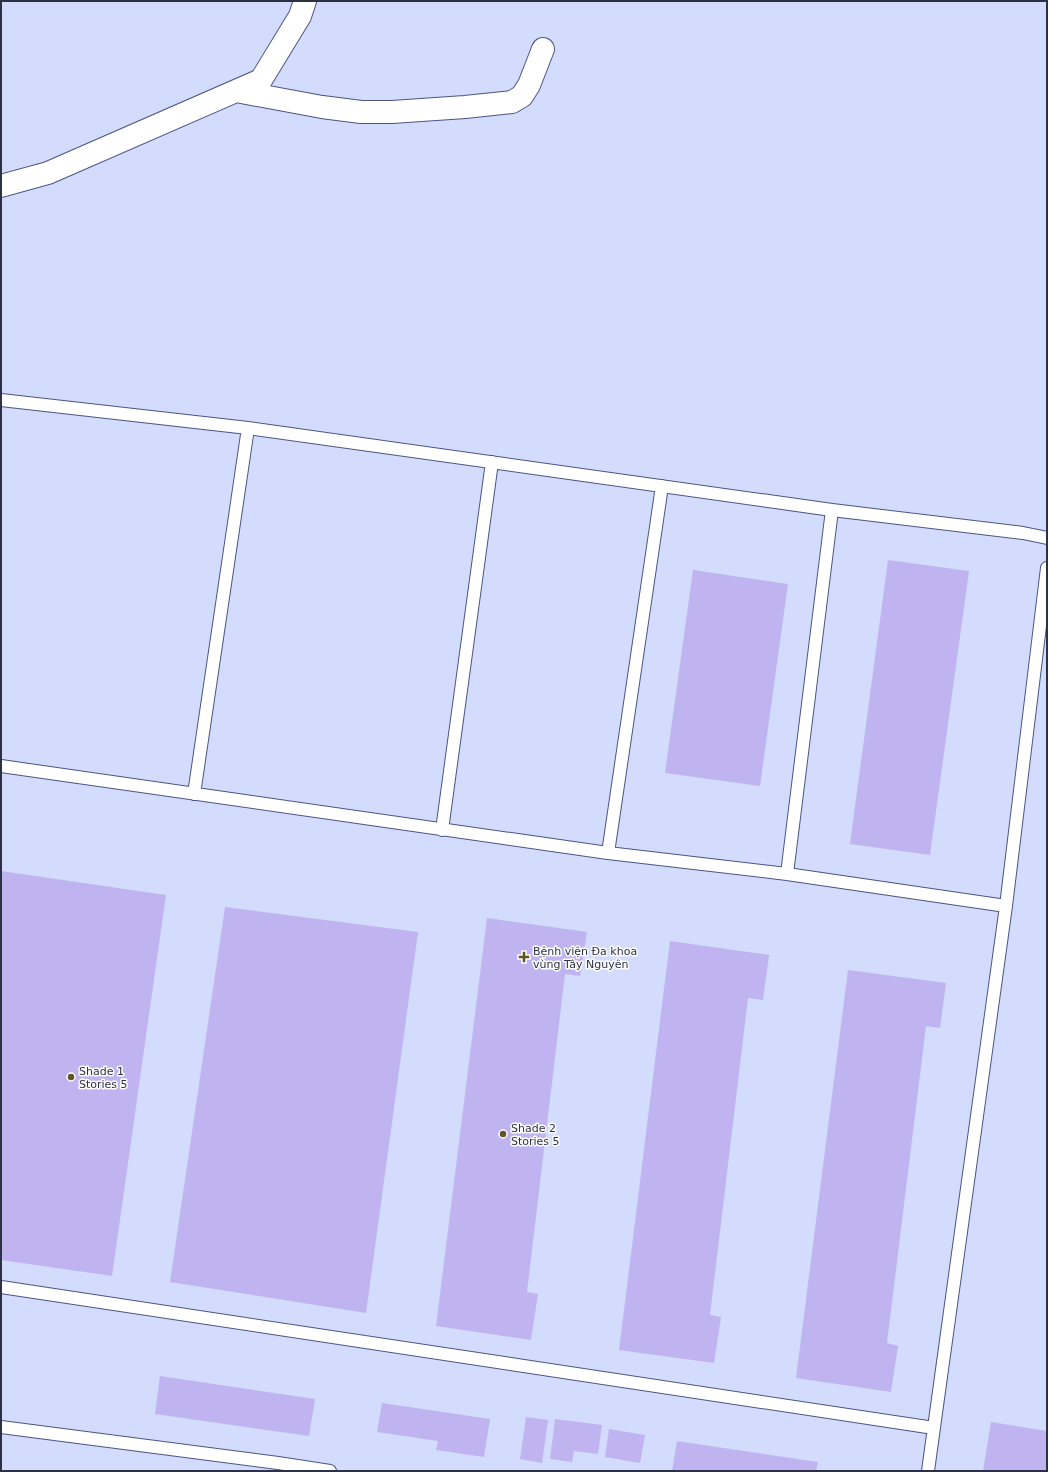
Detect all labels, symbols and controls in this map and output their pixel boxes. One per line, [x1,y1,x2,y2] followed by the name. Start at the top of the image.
[533,945,637,971] place label: Bệnh viện Đa khoa vùng Tây Nguyên
[518,951,530,963] marker: Bệnh viện Đa khoa vùng Tây Nguyên
[79,1065,128,1091] place label: Shade 1 Stories 5
[66,1072,76,1082] marker: Shade 1 Stories 5
[511,1122,560,1148] place label: Shade 2 Stories 5
[498,1129,508,1139] marker: Shade 2 Stories 5

